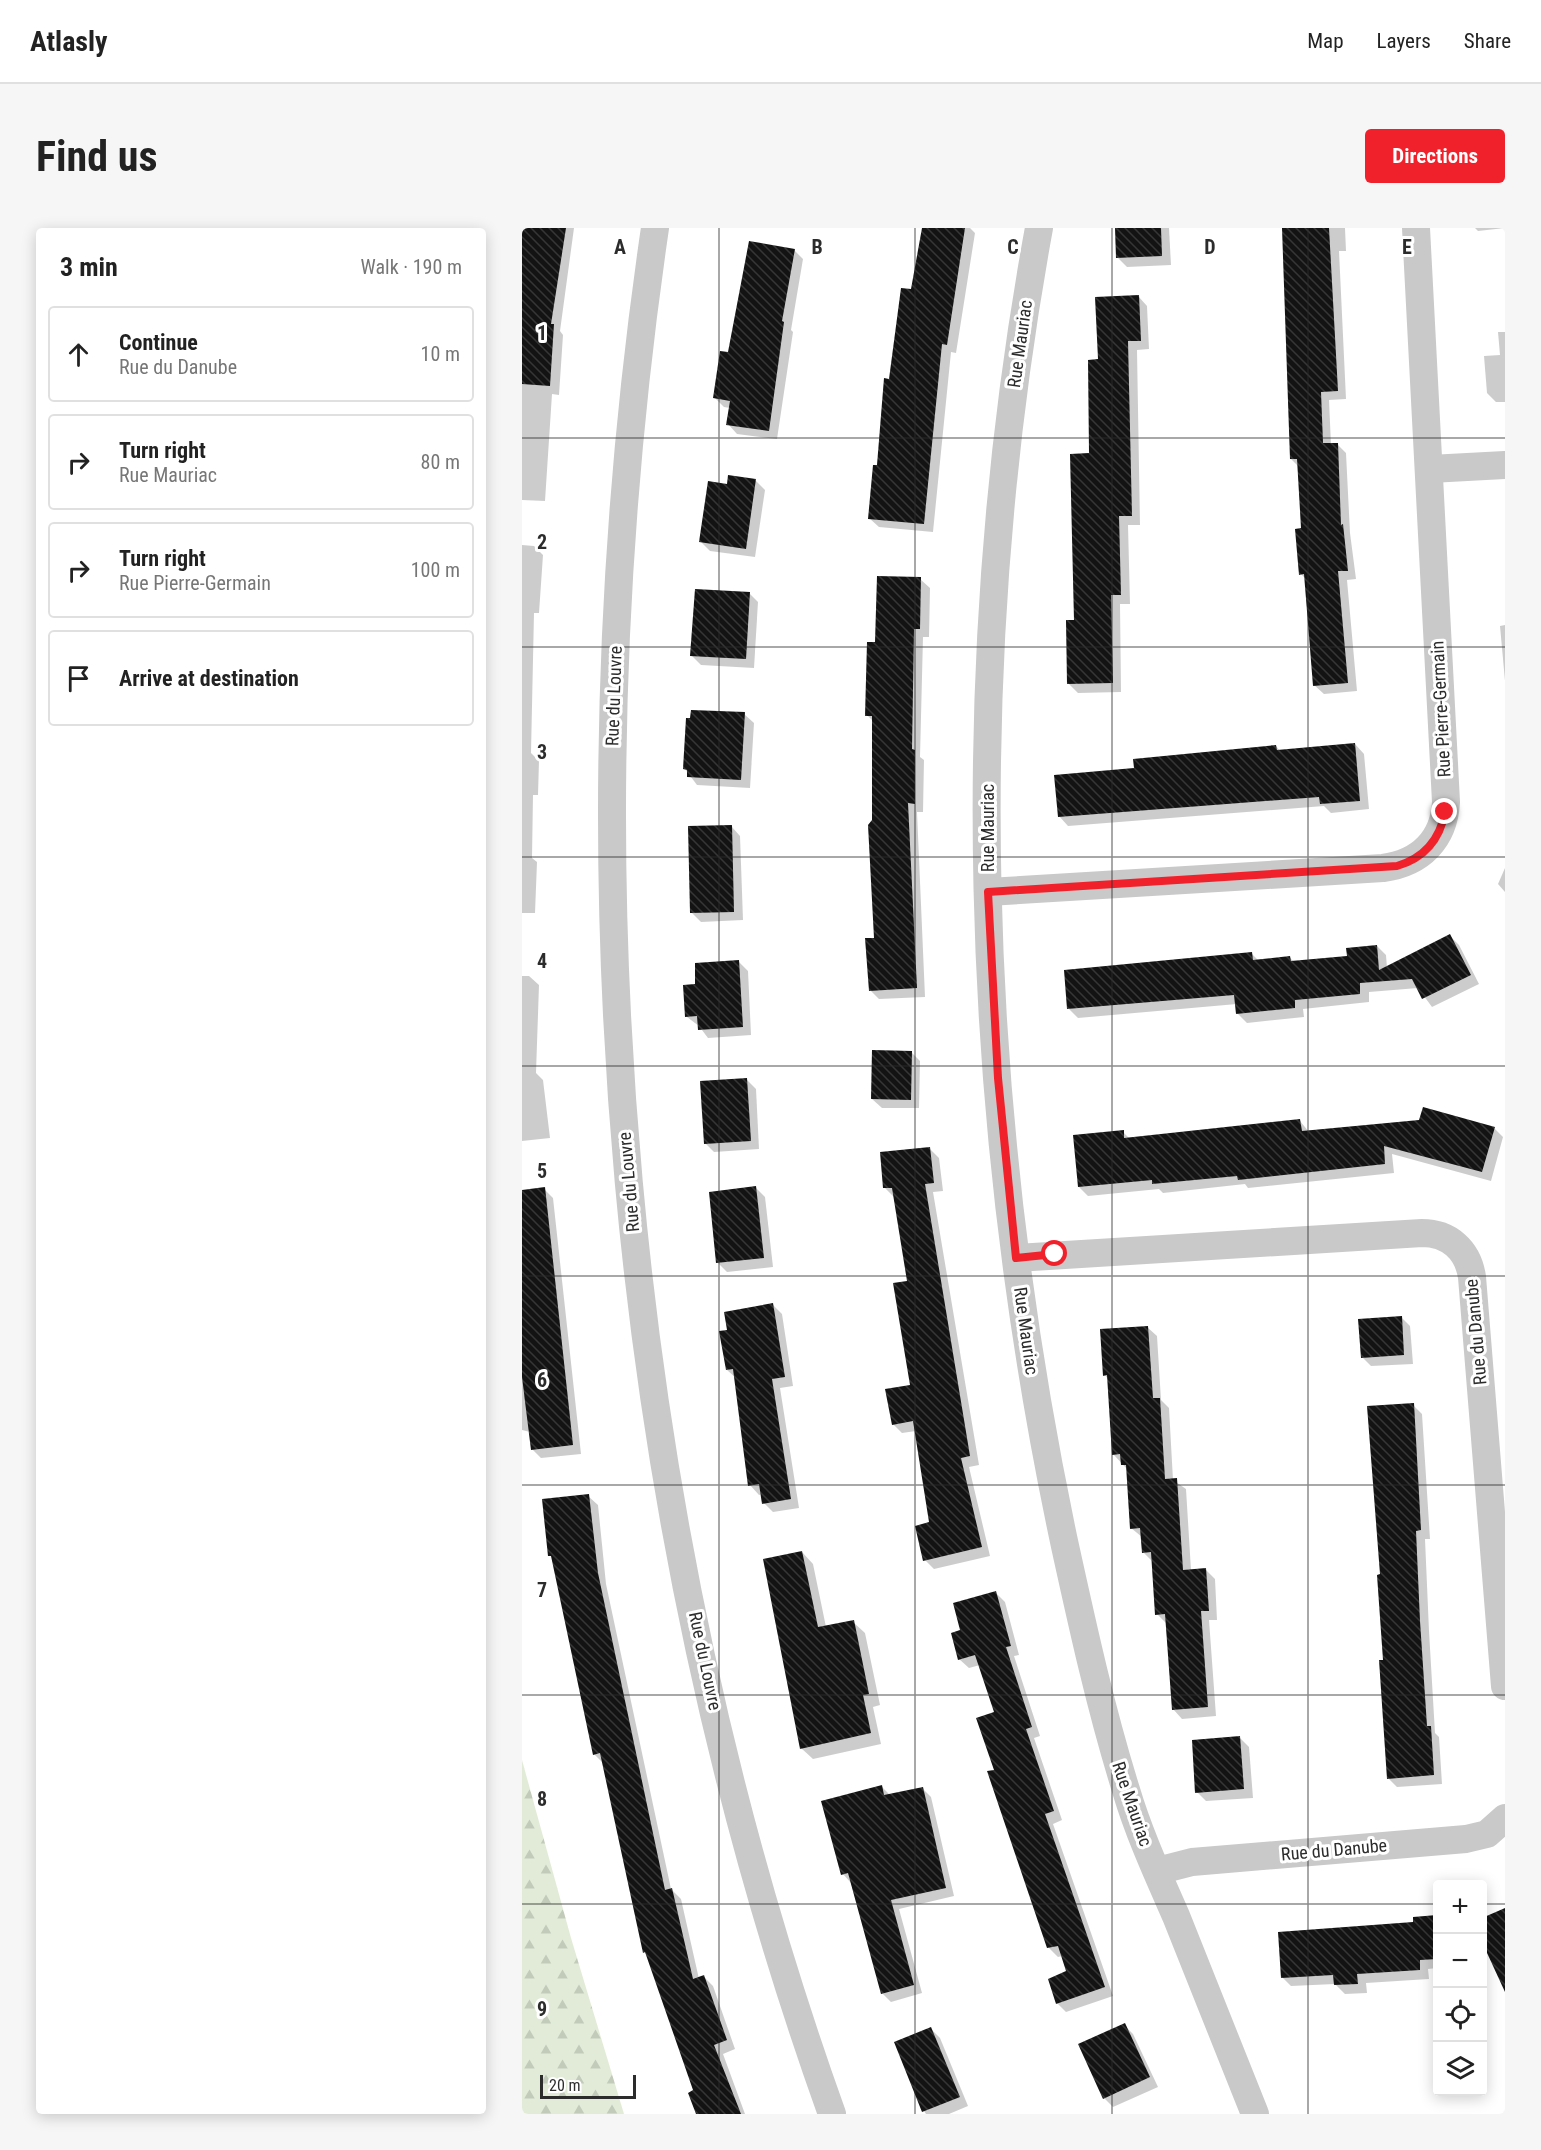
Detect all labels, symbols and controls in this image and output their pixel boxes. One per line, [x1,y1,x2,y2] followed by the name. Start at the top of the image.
[30,25,108,58] text: Atlasly
[1307,29,1344,53] text: Map
[1377,29,1431,53] text: Layers
[1464,29,1511,53] text: Share
[1365,129,1505,183] button: Directions
[36,132,157,181] text: Find us
[614,235,626,259] text: A
[811,235,823,259] text: B
[1007,235,1019,259] text: C
[1204,235,1216,259] text: D
[1402,235,1412,259] text: E
[60,252,118,282] text: 3 min
[361,255,462,279] text: Walk · 190 m
[1003,299,1036,389] street label: Rue Mauriac
[537,321,547,345] text: 1
[119,330,198,355] text: Continue
[62,338,95,371] icon: ahead
[421,342,460,366] text: 10 m
[119,355,237,379] text: Rue du Danube
[119,438,206,463] text: Turn right
[62,446,95,479] icon: right
[421,450,460,474] text: 80 m
[119,463,217,487] text: Rue Mauriac
[537,530,547,554] text: 2
[119,546,206,571] text: Turn right
[62,554,95,587] icon: right
[411,558,460,582] text: 100 m
[119,571,271,595] text: Rue Pierre-Germain
[1426,640,1455,778] street label: Rue Pierre-Germain
[601,645,626,746] street label: Rue du Louvre
[62,662,95,695] icon: arrive
[119,666,299,691] text: Arrive at destination
[537,740,547,764] text: 3
[977,784,998,872] street label: Rue Mauriac
[1431,798,1457,824] route end
[537,949,547,973] text: 4
[614,1131,643,1233] street label: Rue du Louvre
[537,1159,547,1183] text: 5
[1041,1240,1067,1266] route start
[1460,1278,1491,1386] street label: Rue du Danube
[1010,1286,1043,1376] street label: Rue Mauriac
[537,1368,547,1392] text: 6
[537,1578,547,1602] text: 7
[685,1610,726,1712] street label: Rue du Louvre
[1108,1759,1157,1849] street label: Rue Mauriac
[537,1787,547,1811] text: 8
[1280,1834,1388,1865] street label: Rue du Danube
[1433,1880,1487,2096] map controls
[1433,1880,1487,1934] button: +
[1433,1934,1487,1988] button: −
[1433,1988,1487,2042] button: locate
[537,1997,547,2021] text: 9
[1433,2042,1487,2096] button: layers
[540,2072,636,2100] scale bar
[549,2076,581,2095] text: 20 m

